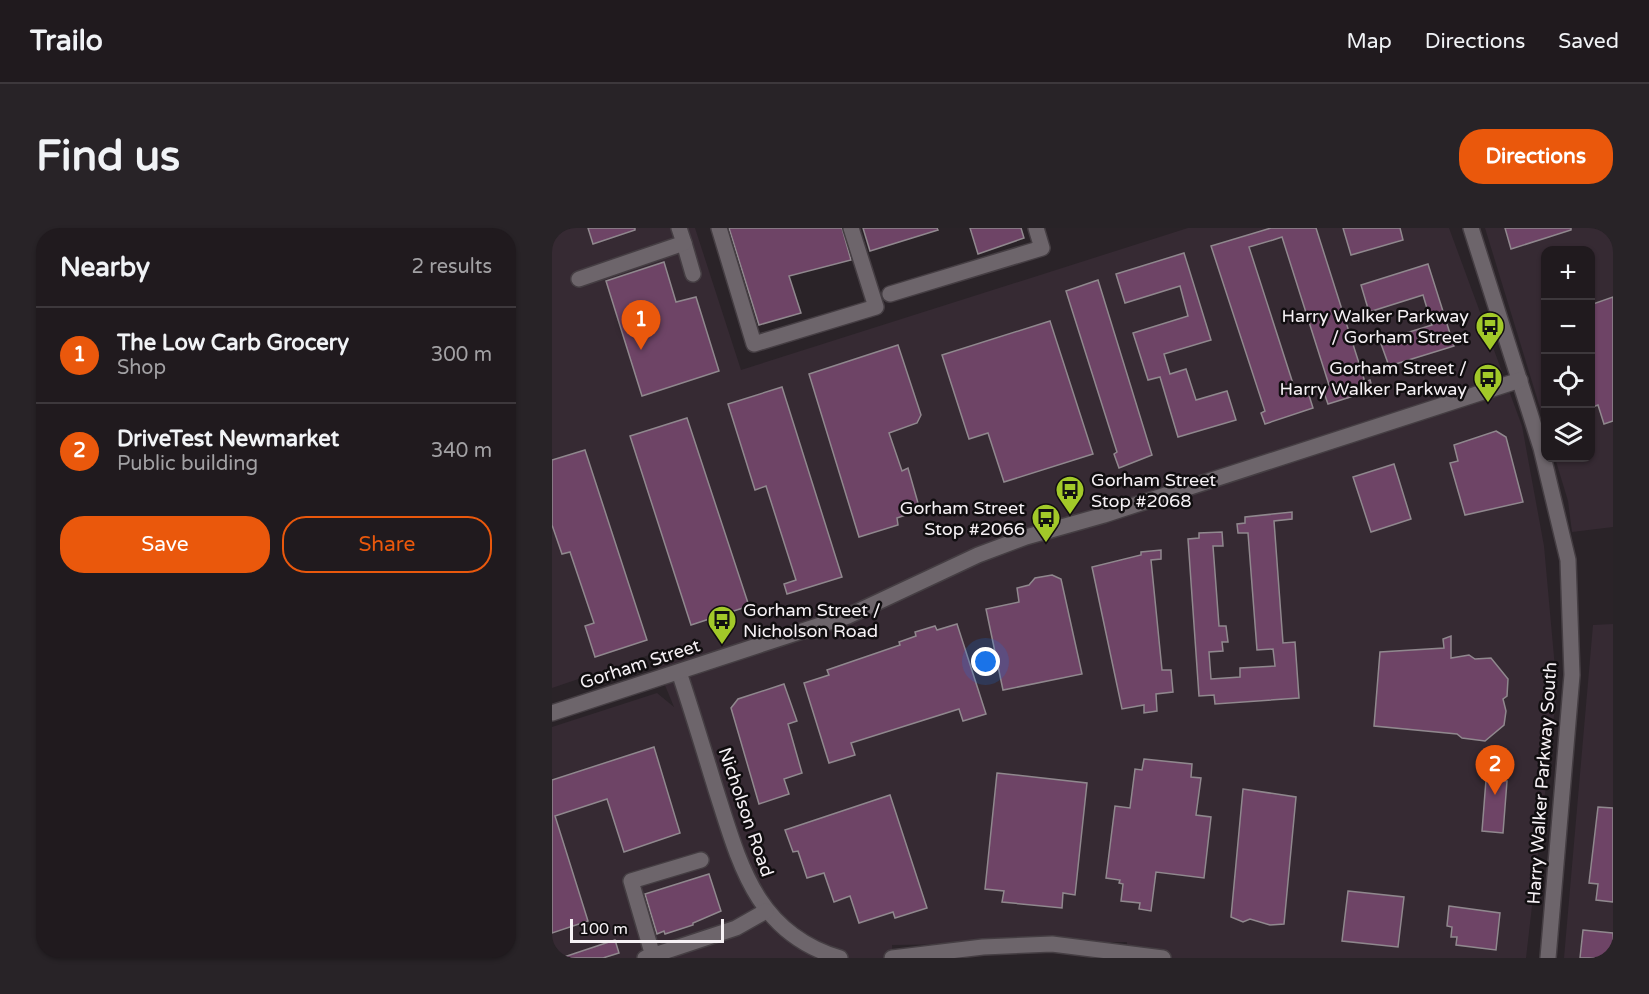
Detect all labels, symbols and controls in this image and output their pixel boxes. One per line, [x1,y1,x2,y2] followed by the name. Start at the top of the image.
[30,24,103,58] text: Trailo
[1346,29,1392,54] text: Map
[1425,29,1525,54] text: Directions
[1558,29,1619,54] text: Saved
[1459,129,1613,184] button: Directions
[36,131,180,182] text: Find us
[1541,246,1595,462] map controls
[1541,246,1595,300] button: +
[60,252,150,283] text: Nearby
[412,255,492,279] text: 2 results
[622,300,661,350] pin: 1
[1541,300,1595,354] button: −
[1281,305,1469,348] place label: Harry Walker Parkway / Gorham Street
[1474,310,1506,352] bus stop icon: Harry Walker Parkway / Gorham Street
[117,330,349,356] text: The Low Carb Grocery
[73,343,86,367] text: 1
[431,343,492,367] text: 300 m
[1541,354,1595,408] button: locate
[117,356,166,380] text: Shop
[1279,357,1467,400] place label: Gorham Street / Harry Walker Parkway
[1472,362,1504,404] bus stop icon: Gorham Street / Harry Walker Parkway
[1541,408,1595,462] button: layers
[117,426,339,452] text: DriveTest Newmarket
[73,439,86,463] text: 2
[431,439,492,463] text: 340 m
[117,452,258,476] text: Public building
[1091,469,1216,512] place label: Gorham Street Stop #2068
[1054,474,1086,516] bus stop icon: Gorham Street Stop #2068
[900,497,1025,540] place label: Gorham Street Stop #2066
[1030,502,1062,544] bus stop icon: Gorham Street Stop #2066
[60,516,270,573] button: Save
[282,516,492,573] button: Share
[743,599,881,642] place label: Gorham Street / Nicholson Road
[706,604,738,646] bus stop icon: Gorham Street / Nicholson Road
[577,634,703,694] street label: Gorham Street
[971,647,1000,676] your location
[1523,661,1561,905] street label: Harry Walker Parkway South
[714,745,778,879] street label: Nicholson Road
[1476,746,1514,795] pin: 2
[570,916,724,944] scale bar
[579,919,628,939] text: 100 m

